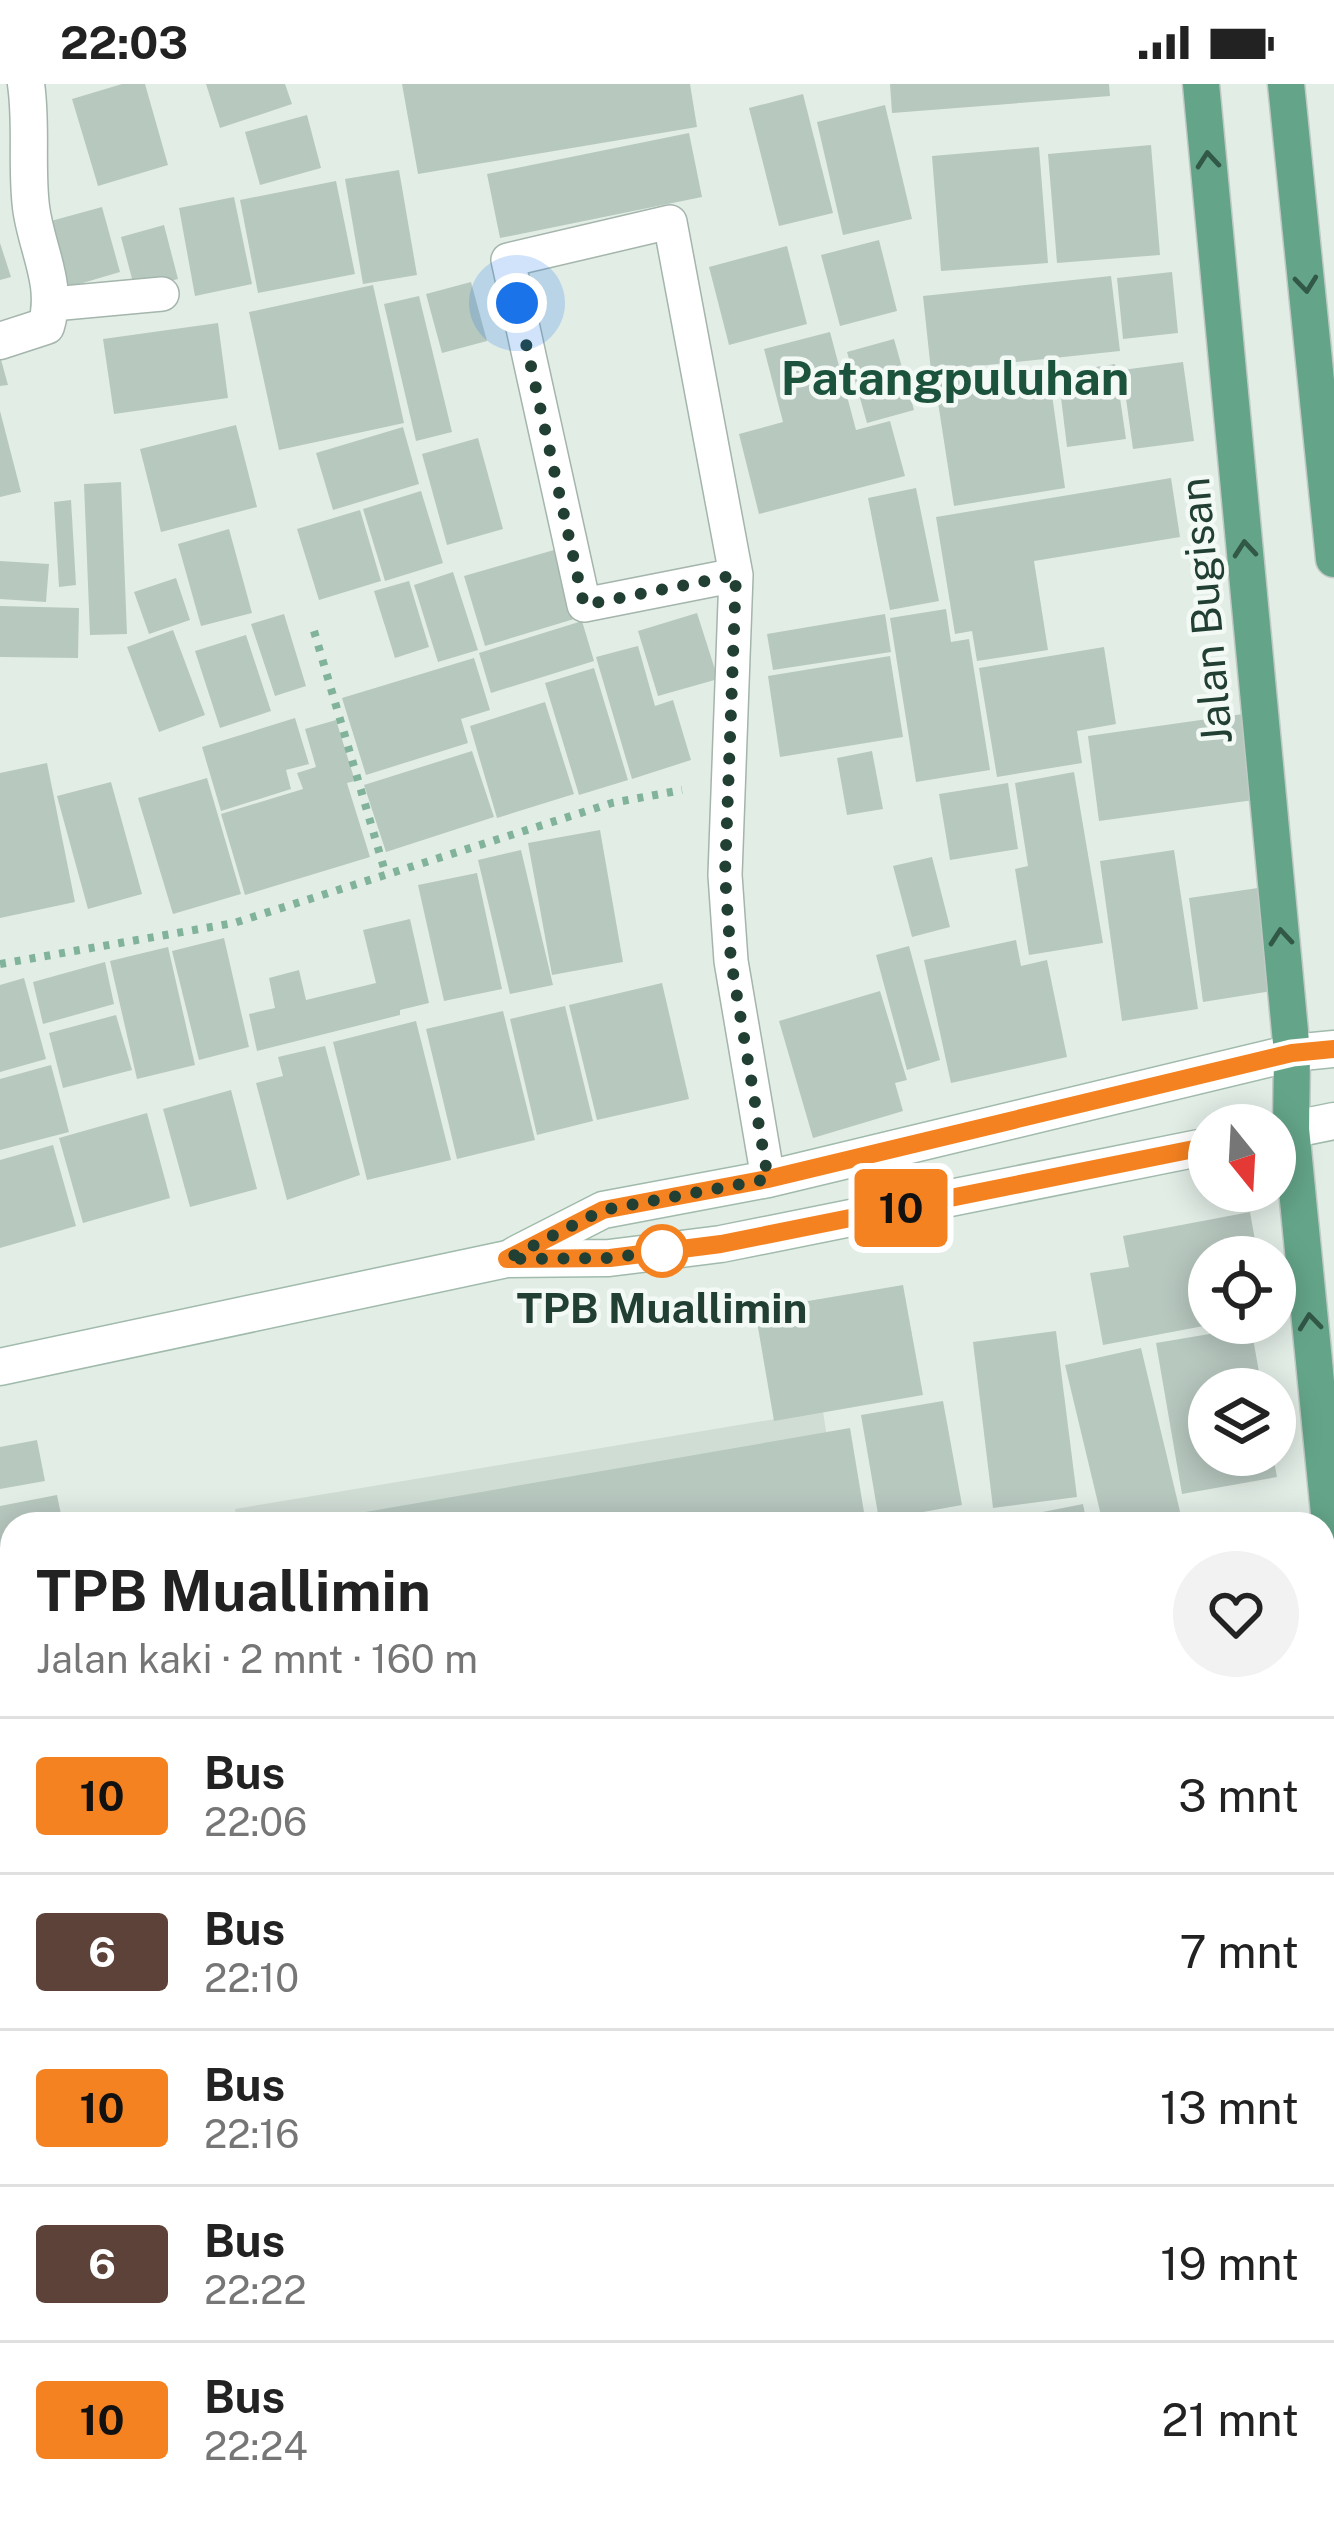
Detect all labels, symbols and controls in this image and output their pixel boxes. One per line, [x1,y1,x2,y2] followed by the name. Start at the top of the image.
[60,16,188,69] text: 22:03
[1196,150,1221,169] one-way arrow
[487,273,547,333] your location
[1293,275,1318,294] one-way arrow
[781,349,1129,406] district label: Patangpuluhan
[1169,476,1241,746] street label: Jalan Bugisan
[1233,539,1258,558] one-way arrow
[1269,927,1294,946] one-way arrow
[1188,1104,1296,1212] north arrow
[1188,1104,1296,1476] map controls
[847,1169,955,1247] line badge: 10
[878,1183,924,1232] text: 10
[637,1226,687,1276] marker: TPB Muallimin
[1188,1236,1296,1344] button: locate
[517,1283,807,1332] place label: TPB Muallimin
[1298,1312,1323,1331] one-way arrow
[1188,1368,1296,1476] button: layers
[1173,1551,1299,1677] button: heart
[36,1557,431,1624] text: TPB Muallimin
[36,1636,478,1682] text: Jalan kaki · 2 mnt · 160 m
[204,1746,285,1799] text: Bus
[1178,1769,1299,1822] text: 3 mnt
[79,1771,125,1820] text: 10
[204,1799,307,1845] text: 22:06
[204,1902,285,1955] text: Bus
[1180,1925,1299,1978] text: 7 mnt
[88,1927,116,1976] text: 6
[204,1955,299,2001] text: 22:10
[204,2058,285,2111] text: Bus
[1160,2081,1299,2134] text: 13 mnt
[79,2083,125,2132] text: 10
[204,2111,299,2157] text: 22:16
[204,2214,285,2267] text: Bus
[1160,2237,1299,2290] text: 19 mnt
[88,2239,116,2288] text: 6
[204,2267,307,2313] text: 22:22
[204,2370,285,2423] text: Bus
[1162,2393,1299,2446] text: 21 mnt
[79,2395,125,2444] text: 10
[204,2423,308,2469] text: 22:24

